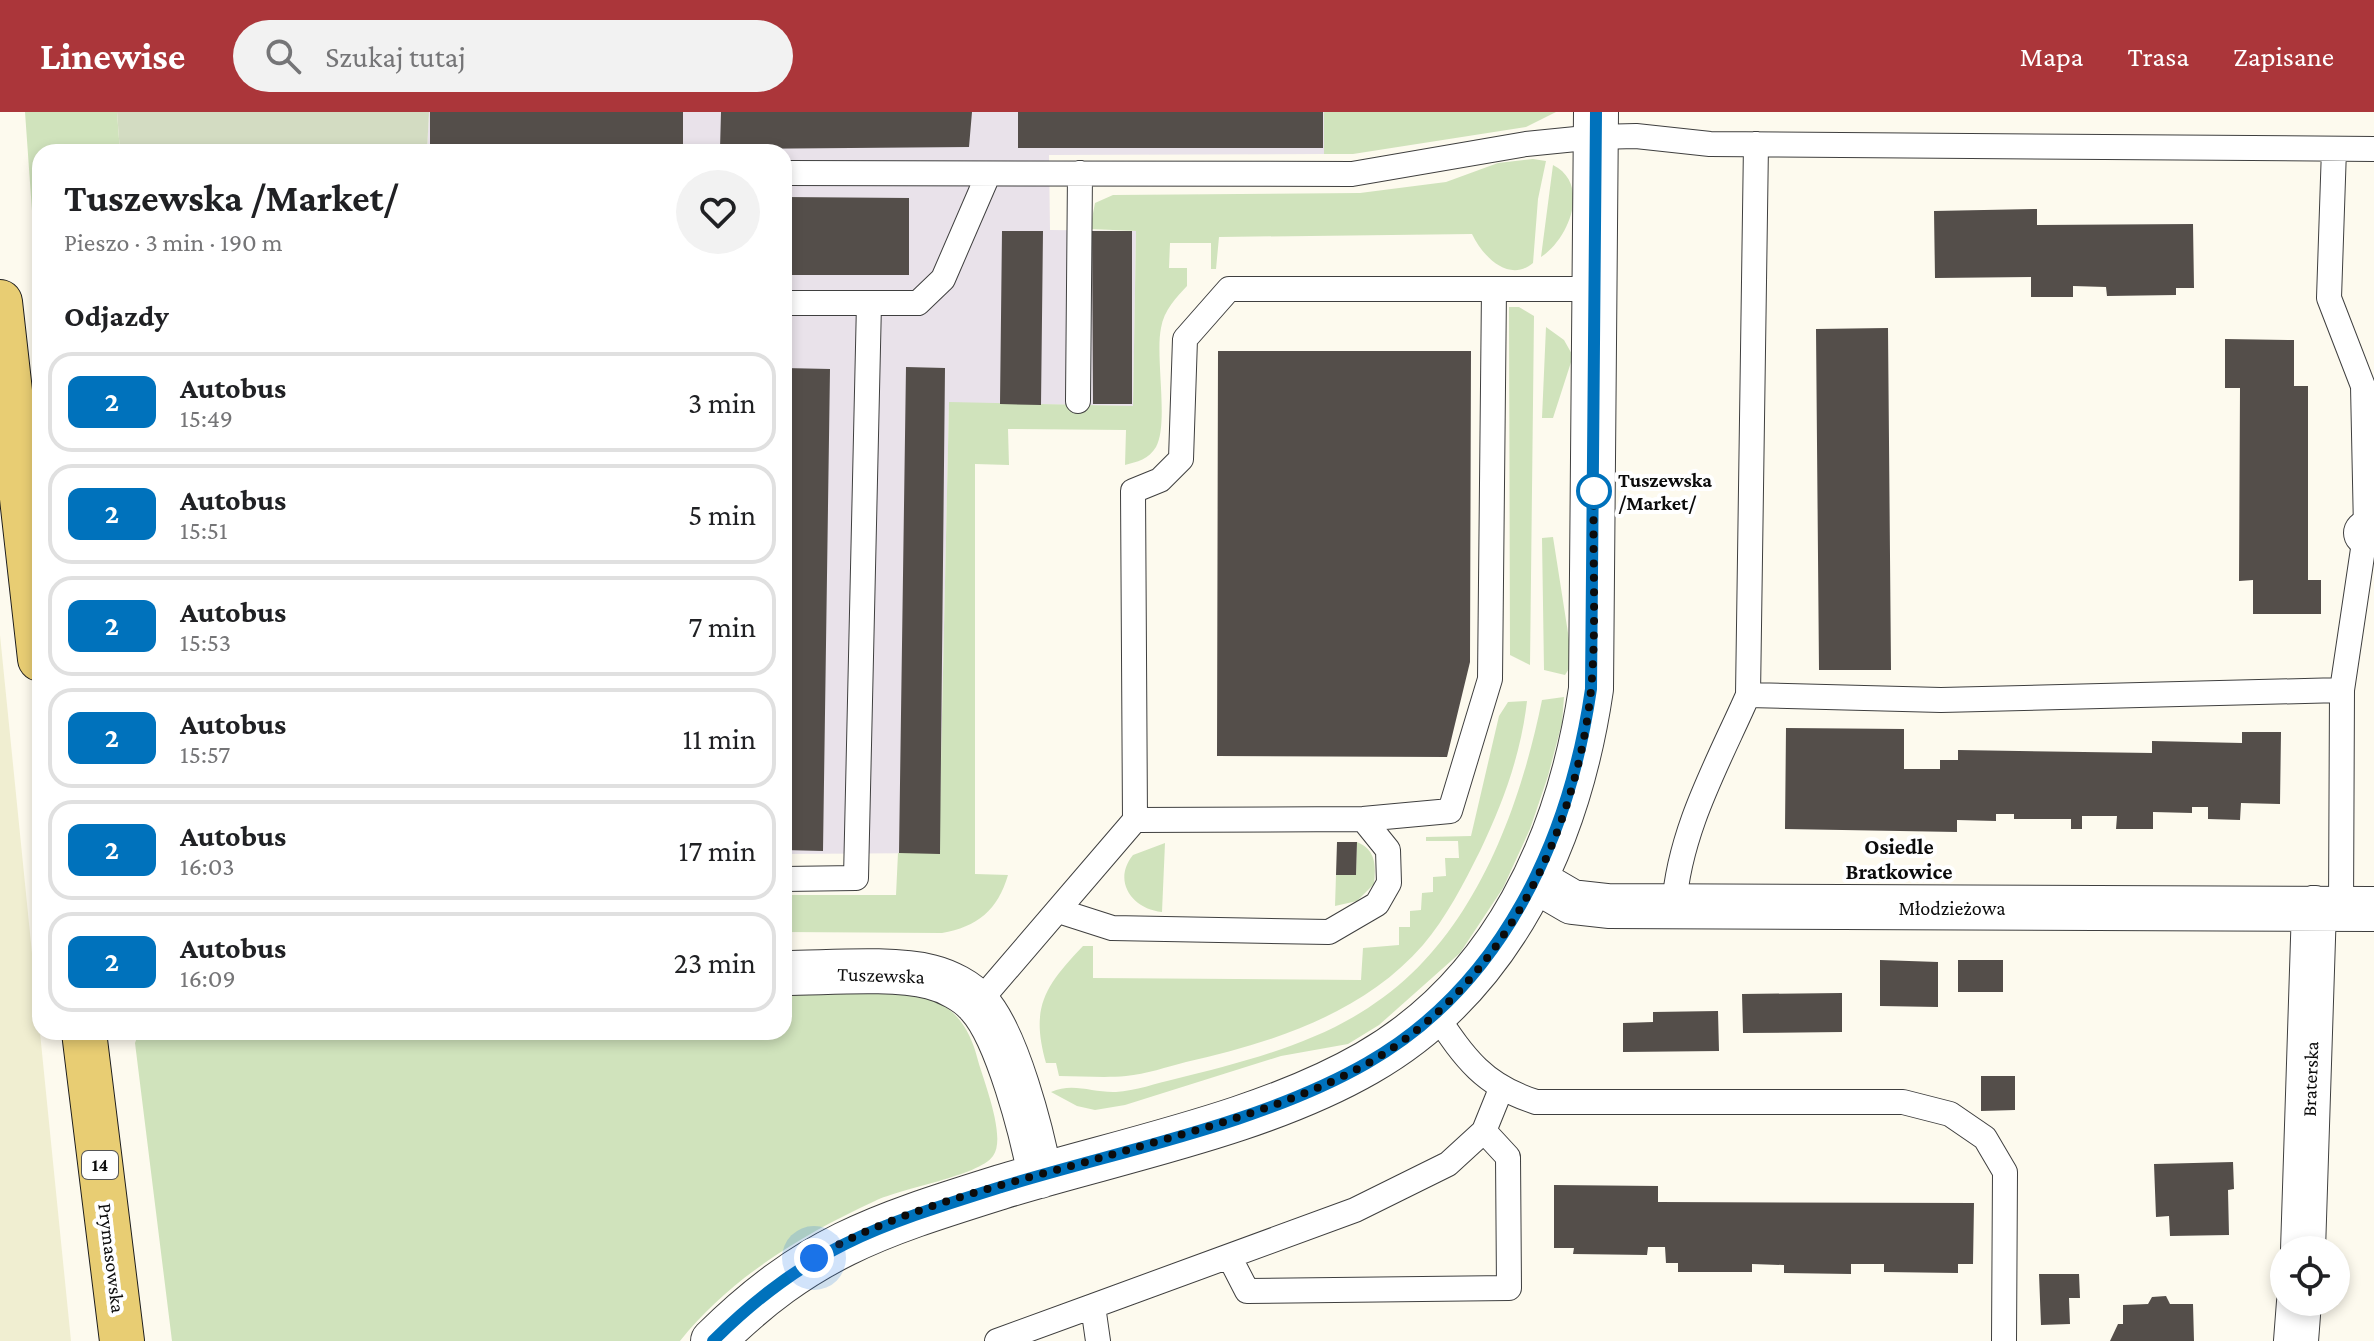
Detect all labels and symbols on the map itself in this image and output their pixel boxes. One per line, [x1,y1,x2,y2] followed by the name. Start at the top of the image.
[1618,469,1712,514] place label: Tuszewska /Market/
[1577,474,1611,508] marker: Tuszewska /Market/
[1846,834,1952,884] district label: Osiedle Bratkowice
[1899,897,2006,919] street label: Młodzieżowa
[837,962,925,988] street label: Tuszewska
[2298,1041,2322,1117] street label: Braterska
[82,1151,118,1179] road number: 14
[93,1202,130,1314] street label: Prymasowska
[794,1238,834,1278] your location

